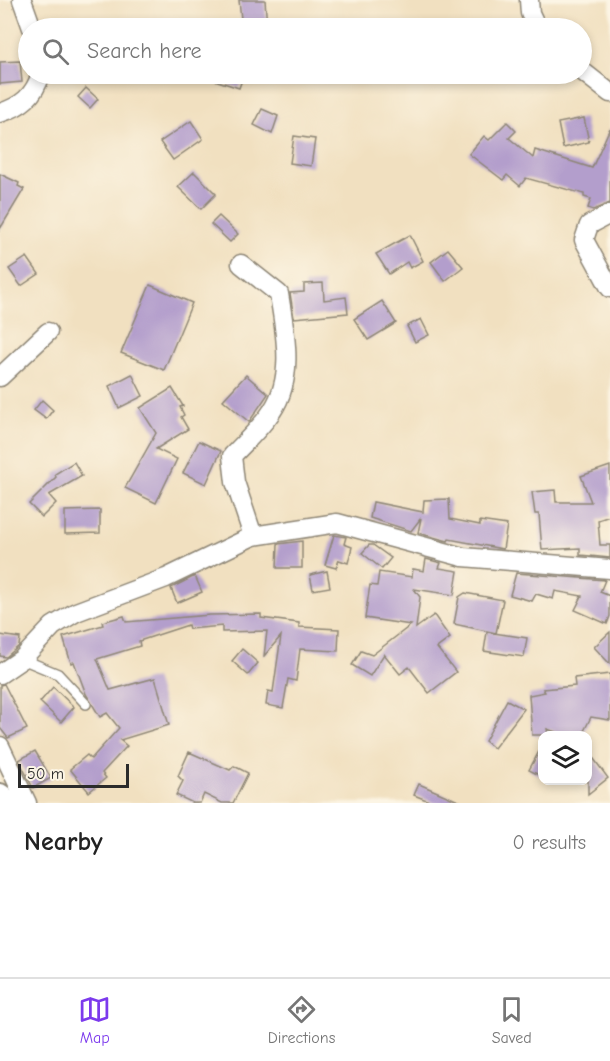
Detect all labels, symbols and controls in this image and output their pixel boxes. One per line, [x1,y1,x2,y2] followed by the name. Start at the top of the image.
[18,18,592,84] search box
[39,35,72,68] icon: search
[87,38,202,64] text: Search here
[538,731,592,785] map controls
[538,731,592,785] button: layers
[18,761,129,788] scale bar
[27,765,64,783] text: 50 m
[24,827,103,857] text: Nearby
[513,831,586,854] text: 0 results
[78,993,111,1047] tab: Map
[268,993,335,1047] tab: Directions
[492,993,532,1047] tab: Saved

